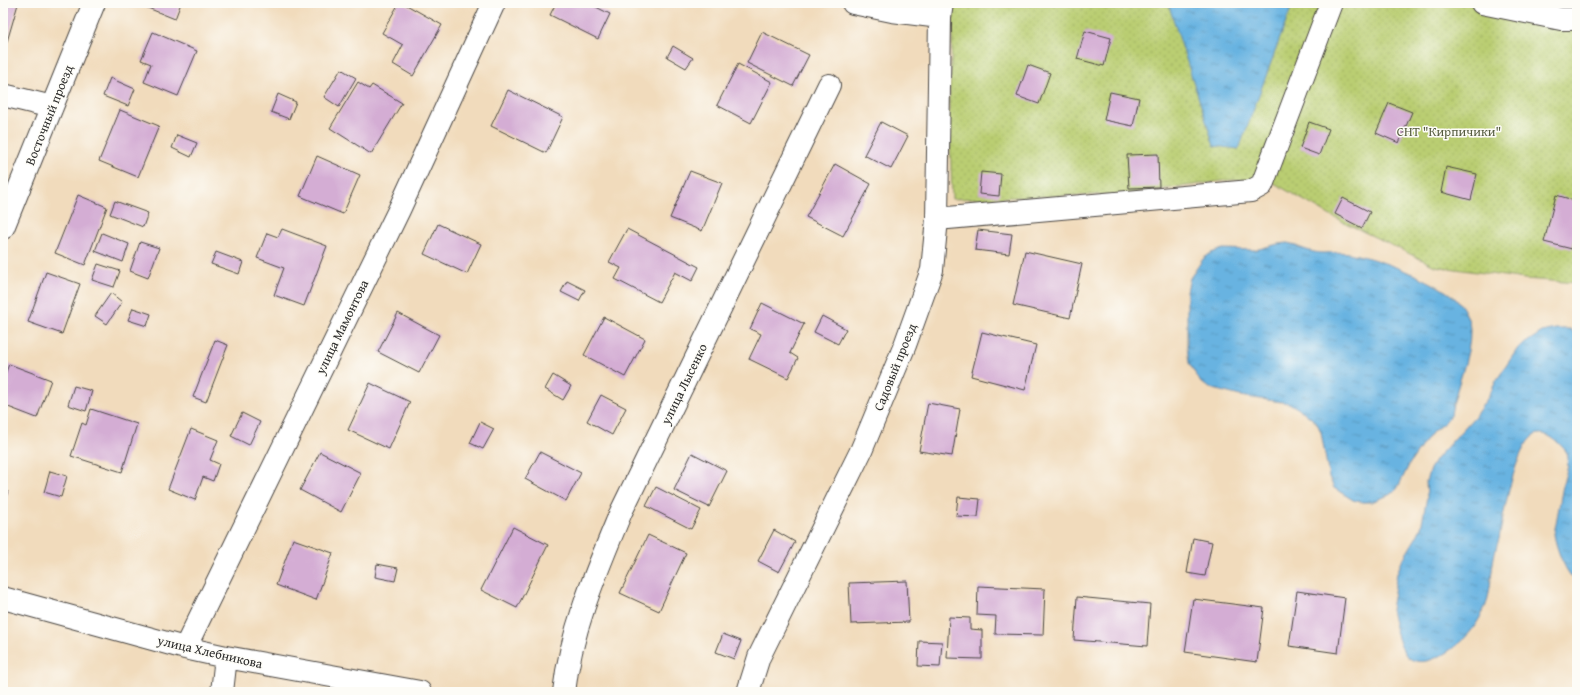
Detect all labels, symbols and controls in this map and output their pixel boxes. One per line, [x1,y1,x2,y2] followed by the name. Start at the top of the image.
[20,62,78,168] street label: Восточный проезд
[1397,122,1501,141] park label: СНТ "Кирпичики"
[310,276,374,378] street label: улица Мамонтова
[869,320,921,414] street label: Садовый проезд
[656,340,712,429] street label: улица Лысенко
[155,630,265,673] street label: улица Хлебникова

